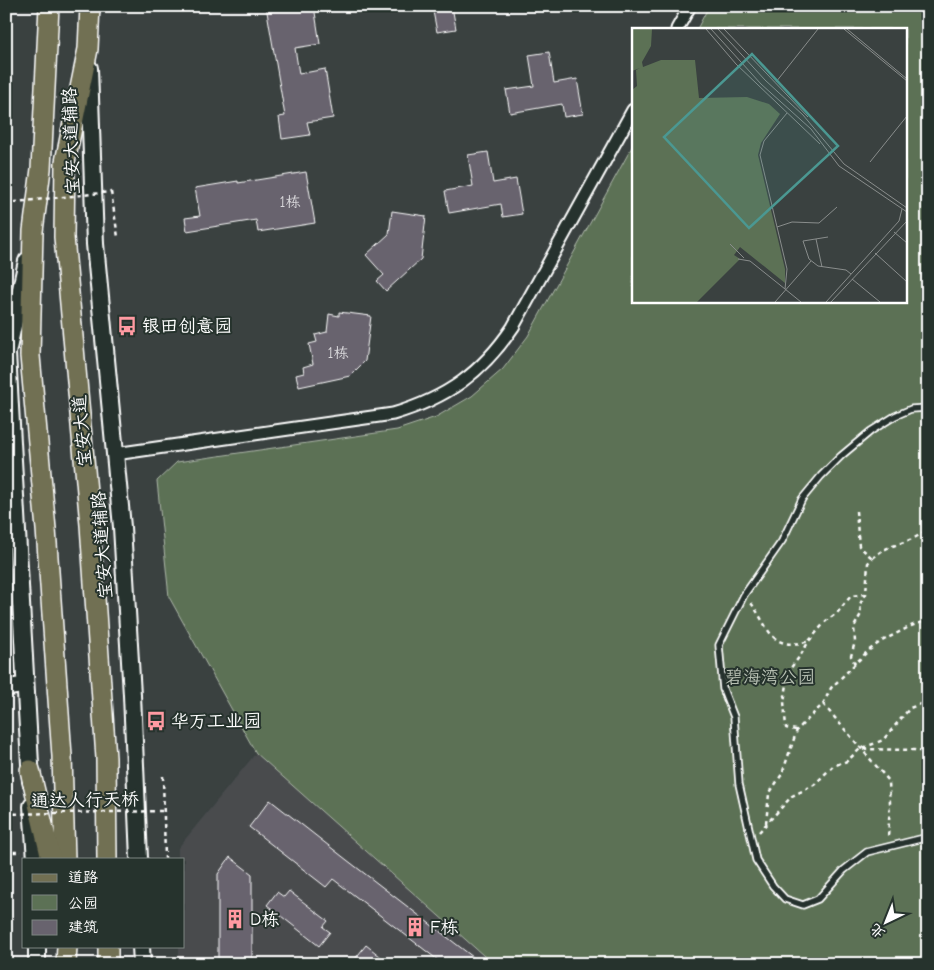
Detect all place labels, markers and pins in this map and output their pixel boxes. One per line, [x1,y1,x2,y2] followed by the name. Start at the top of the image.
[116,315,138,337] bus stop icon: 银田创意园
[142,316,232,337] place label: 银田创意园
[145,710,167,732] bus stop icon: 华万工业园
[171,711,261,732] place label: 华万工业园
[224,908,246,930] building icon: D栋
[250,909,279,930] place label: D栋
[404,916,426,938] building icon: F栋
[430,917,458,938] place label: F栋

